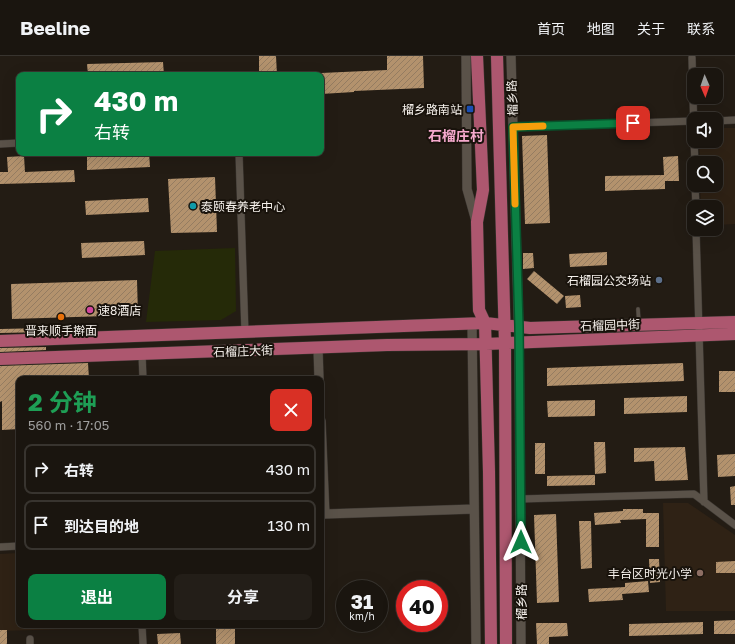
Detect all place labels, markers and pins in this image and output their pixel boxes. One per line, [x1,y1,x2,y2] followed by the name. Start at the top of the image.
[402,102,462,117] place label: 榴乡路南站
[465,104,475,114] marker: 榴乡路南站
[616,106,650,140] pin
[201,199,285,214] place label: 泰颐春养老中心
[188,201,198,211] marker: 泰颐春养老中心
[567,273,651,288] place label: 石榴园公交场站
[654,275,664,285] marker: 石榴园公交场站
[98,303,141,318] place label: 速8酒店
[85,305,95,315] marker: 速8酒店
[56,312,66,322] marker: 晋来顺手擀面
[25,323,97,338] place label: 晋来顺手擀面
[608,566,692,581] place label: 丰台区时光小学
[695,568,705,578] marker: 丰台区时光小学

